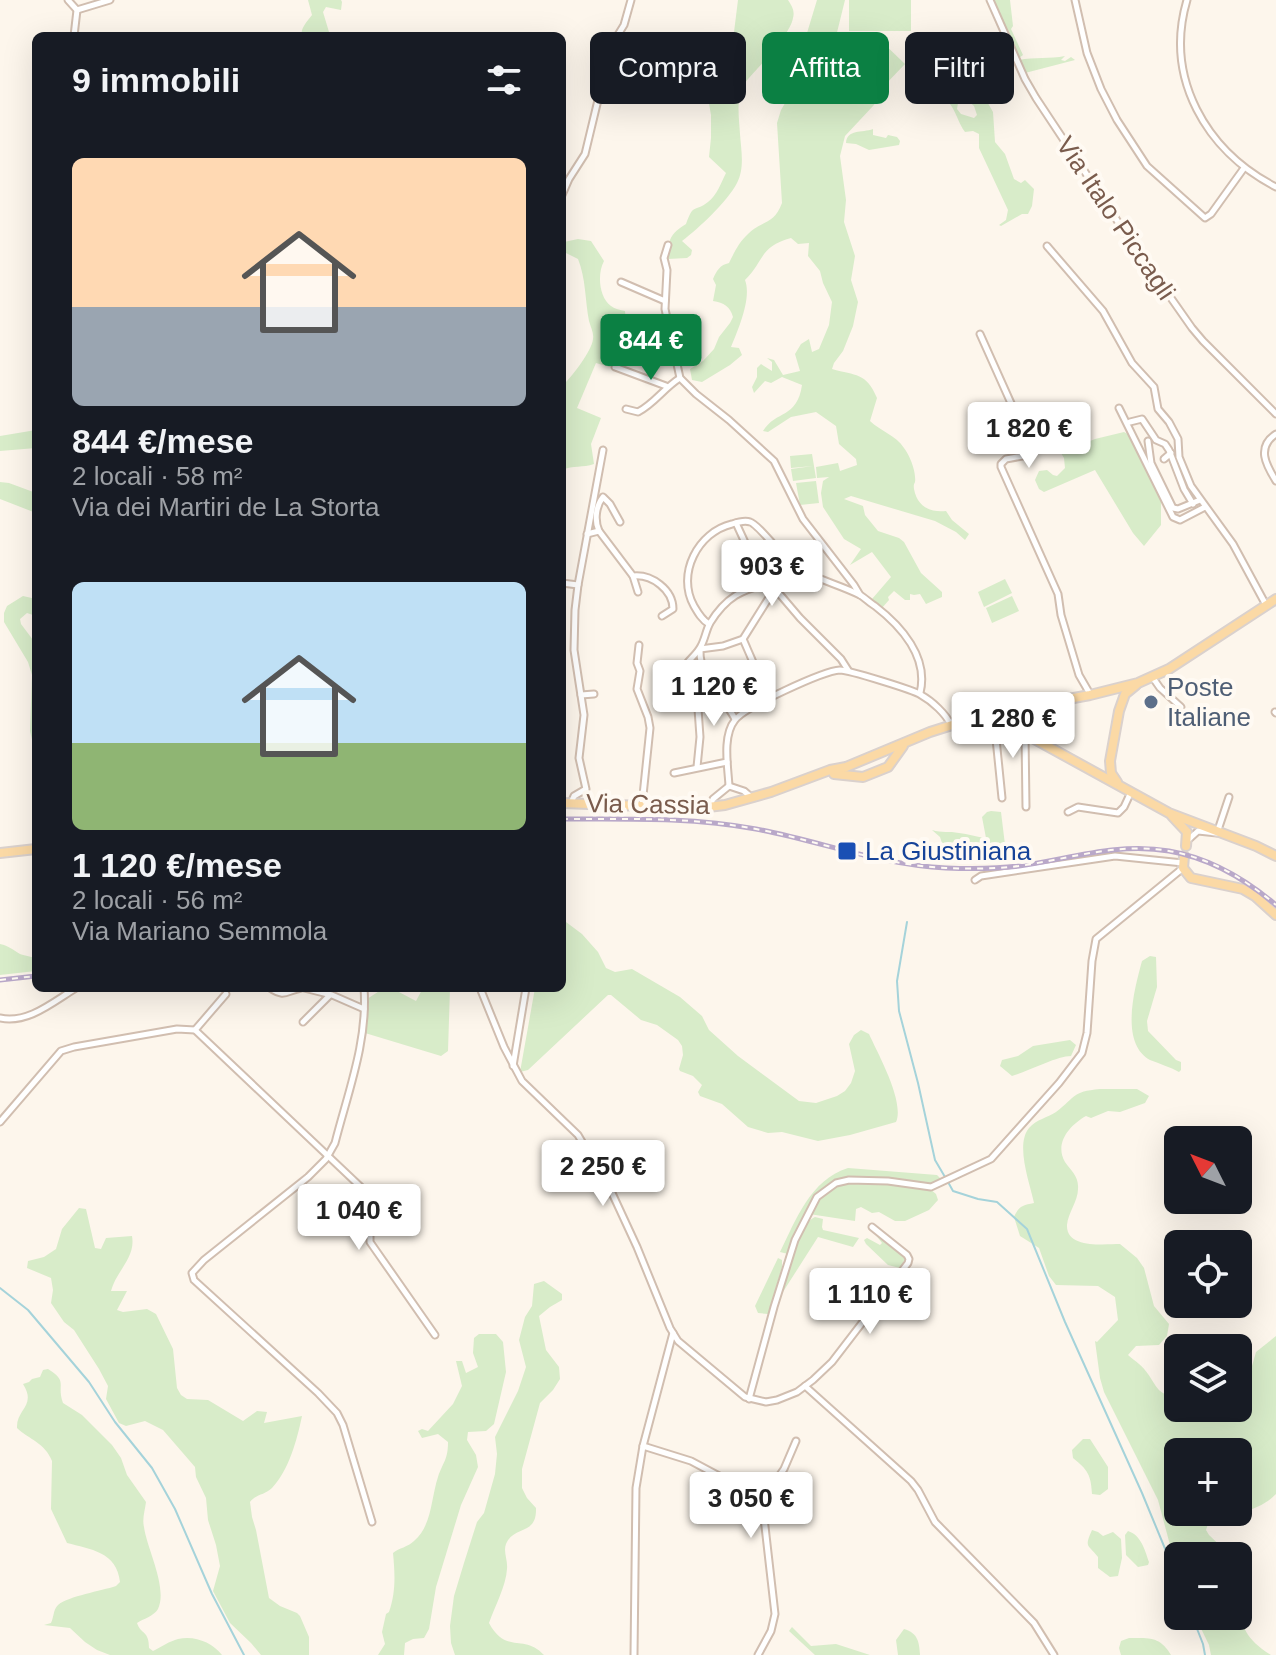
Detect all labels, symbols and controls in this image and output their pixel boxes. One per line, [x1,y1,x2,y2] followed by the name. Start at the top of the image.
[590,32,746,104] chip: Compra
[762,32,889,104] chip: Affitta
[905,32,1014,104] chip: Filtri
[482,58,526,102] icon: filters
[72,61,240,99] text: 9 immobili
[1050,131,1182,305] street label: Via Italo Piccagli
[227,210,371,354] icon: home
[595,314,707,382] pin: 844 €
[618,325,684,355] text: 844 €
[955,402,1103,470] pin: 1 820 €
[986,413,1072,443] text: 1 820 €
[72,422,254,460] text: 844 €/mese
[72,461,243,491] text: 2 locali · 58 m²
[72,492,379,522] text: Via dei Martiri de La Storta
[716,540,828,608] pin: 903 €
[739,551,805,581] text: 903 €
[227,634,371,778] icon: home
[640,660,788,728] pin: 1 120 €
[671,671,757,701] text: 1 120 €
[1167,672,1251,732] place label: Poste Italiane
[939,692,1087,760] pin: 1 280 €
[1142,693,1160,711] marker: Poste Italiane
[970,703,1056,733] text: 1 280 €
[586,788,711,820] street label: Via Cassia
[865,836,1032,866] place label: La Giustiniana
[836,840,858,862] marker: La Giustiniana
[72,846,282,884] text: 1 120 €/mese
[72,885,243,915] text: 2 locali · 56 m²
[72,916,327,946] text: Via Mariano Semmola
[1164,1126,1252,1214] north arrow
[1164,1126,1252,1630] map controls
[529,1140,677,1208] pin: 2 250 €
[560,1151,646,1181] text: 2 250 €
[285,1184,433,1252] pin: 1 040 €
[316,1195,402,1225] text: 1 040 €
[1164,1230,1252,1318] button: locate
[796,1268,944,1336] pin: 1 110 €
[827,1279,913,1309] text: 1 110 €
[1164,1334,1252,1422] button: layers
[1164,1438,1252,1526] button: +
[677,1472,825,1540] pin: 3 050 €
[708,1483,794,1513] text: 3 050 €
[1164,1542,1252,1630] button: −

